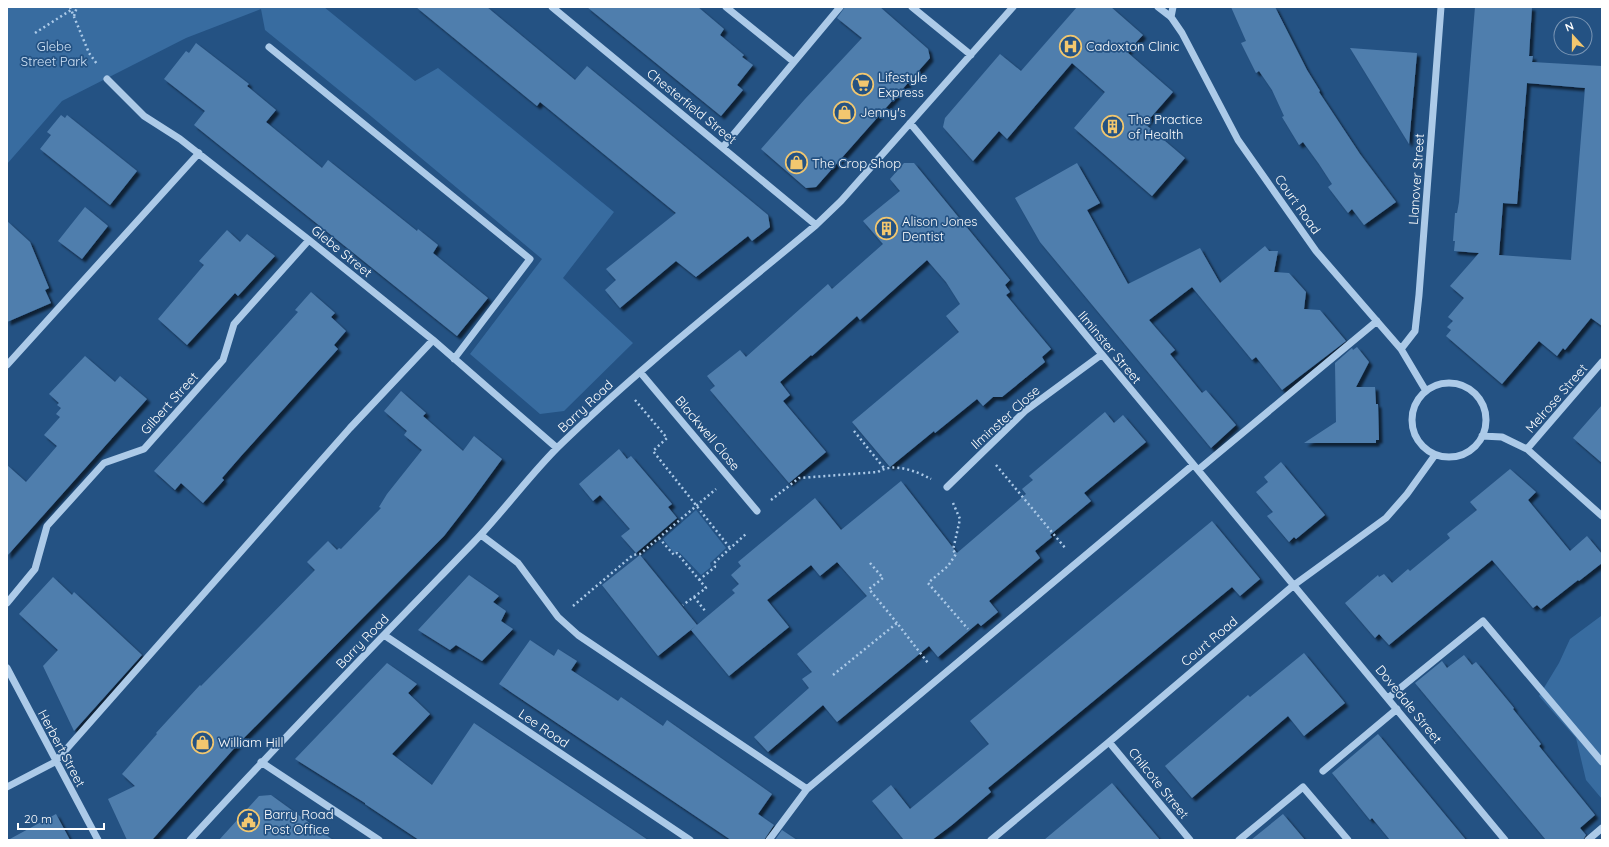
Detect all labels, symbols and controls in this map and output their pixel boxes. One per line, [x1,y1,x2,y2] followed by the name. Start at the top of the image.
[1553,16,1593,56] north arrow
[1563,19,1576,35] text: N
[1058,33,1084,59] hospital icon: Cadoxton Clinic
[21,38,87,69] park label: Glebe Street Park
[1086,38,1180,54] place label: Cadoxton Clinic
[644,65,740,147] street label: Chesterfield Street
[878,69,927,100] place label: Lifestyle Express
[850,71,876,97] supermarket icon: Lifestyle Express
[832,99,858,125] shop icon: Jenny's
[860,104,906,120] place label: Jenny's
[1128,111,1203,142] place label: The Practice of Health
[1099,113,1125,139] building icon: The Practice of Health
[1405,133,1427,225] street label: Llanover Street
[784,150,810,176] shop icon: The Crop Shop
[812,155,901,171] place label: The Crop Shop
[1272,171,1324,237] street label: Court Road
[902,213,977,244] place label: Alison Jones Dentist
[874,215,900,241] building icon: Alison Jones Dentist
[308,222,376,280] street label: Glebe Street
[1075,307,1145,387] street label: Ilminster Street
[1522,360,1590,436] street label: Melrose Street
[137,368,201,438] street label: Gilbert Street
[554,376,616,436] street label: Barry Road
[967,382,1043,452] street label: Ilminster Close
[672,393,744,473] street label: Blackwell Close
[332,610,392,672] street label: Barry Road
[1177,613,1241,669] street label: Court Road
[1372,661,1446,747] street label: Dovedale Street
[516,705,572,751] street label: Lee Road
[35,707,89,789] street label: Herbert Street
[189,729,215,755] shop icon: William Hill
[218,734,284,750] place label: William Hill
[1125,744,1193,822] street label: Chilcote Street
[18,805,104,831] scale bar
[264,806,334,837] place label: Barry Road Post Office
[236,808,262,834] public building icon: Barry Road Post Office
[24,811,52,826] text: 20 m

